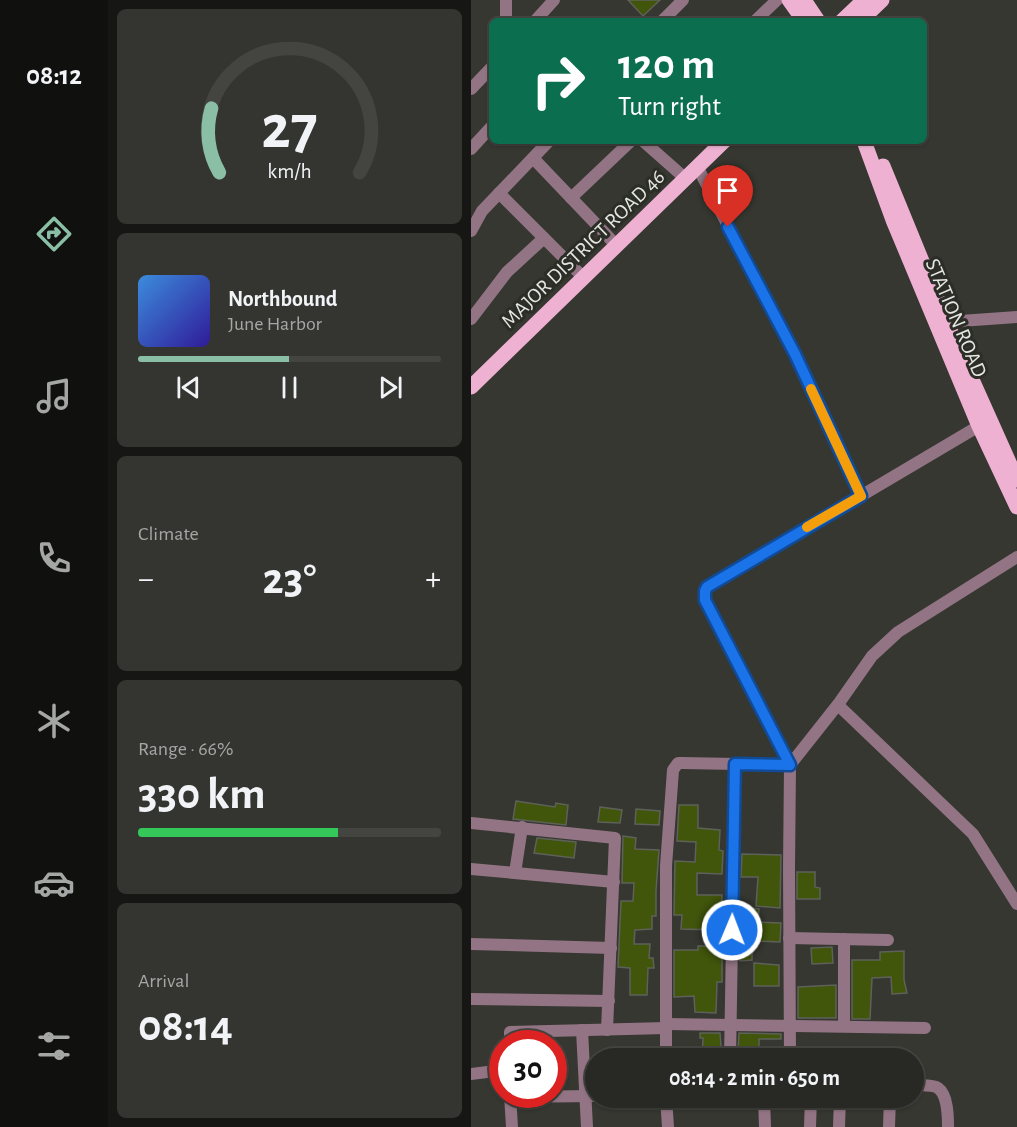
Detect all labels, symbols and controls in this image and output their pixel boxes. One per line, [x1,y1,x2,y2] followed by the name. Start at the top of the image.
[519,42,597,120] icon: right
[618,44,715,86] text: 120 m
[26,62,82,89] text: 08:12
[618,93,721,120] text: Turn right
[261,97,318,159] text: 27
[267,162,312,183] text: km/h
[702,165,753,227] pin
[497,166,669,332] street label: MAJOR DISTRICT ROAD 46
[711,174,744,207] icon: arrive
[33,213,75,255] icon: directions
[922,256,990,380] street label: STATION ROAD
[228,288,337,310] text: Northbound
[228,314,322,334] text: June Harbor
[172,371,205,404] icon: previous
[273,371,306,404] icon: pause
[374,371,407,404] icon: next
[33,375,75,417] icon: music
[138,524,199,544] text: Climate
[33,537,75,579] icon: phone
[263,557,316,602] text: 23°
[138,563,154,596] text: −
[425,563,441,596] text: +
[33,700,75,742] icon: climate
[138,739,233,759] text: Range · 66%
[138,772,266,817] text: 330 km
[33,862,75,904] icon: car
[700,898,764,962] position arrow
[138,971,189,991] text: Arrival
[138,1004,233,1049] text: 08:14
[33,1025,75,1067] icon: filters
[489,1030,567,1108] speed limit sign: 30
[669,1067,840,1089] text: 08:14 · 2 min · 650 m

